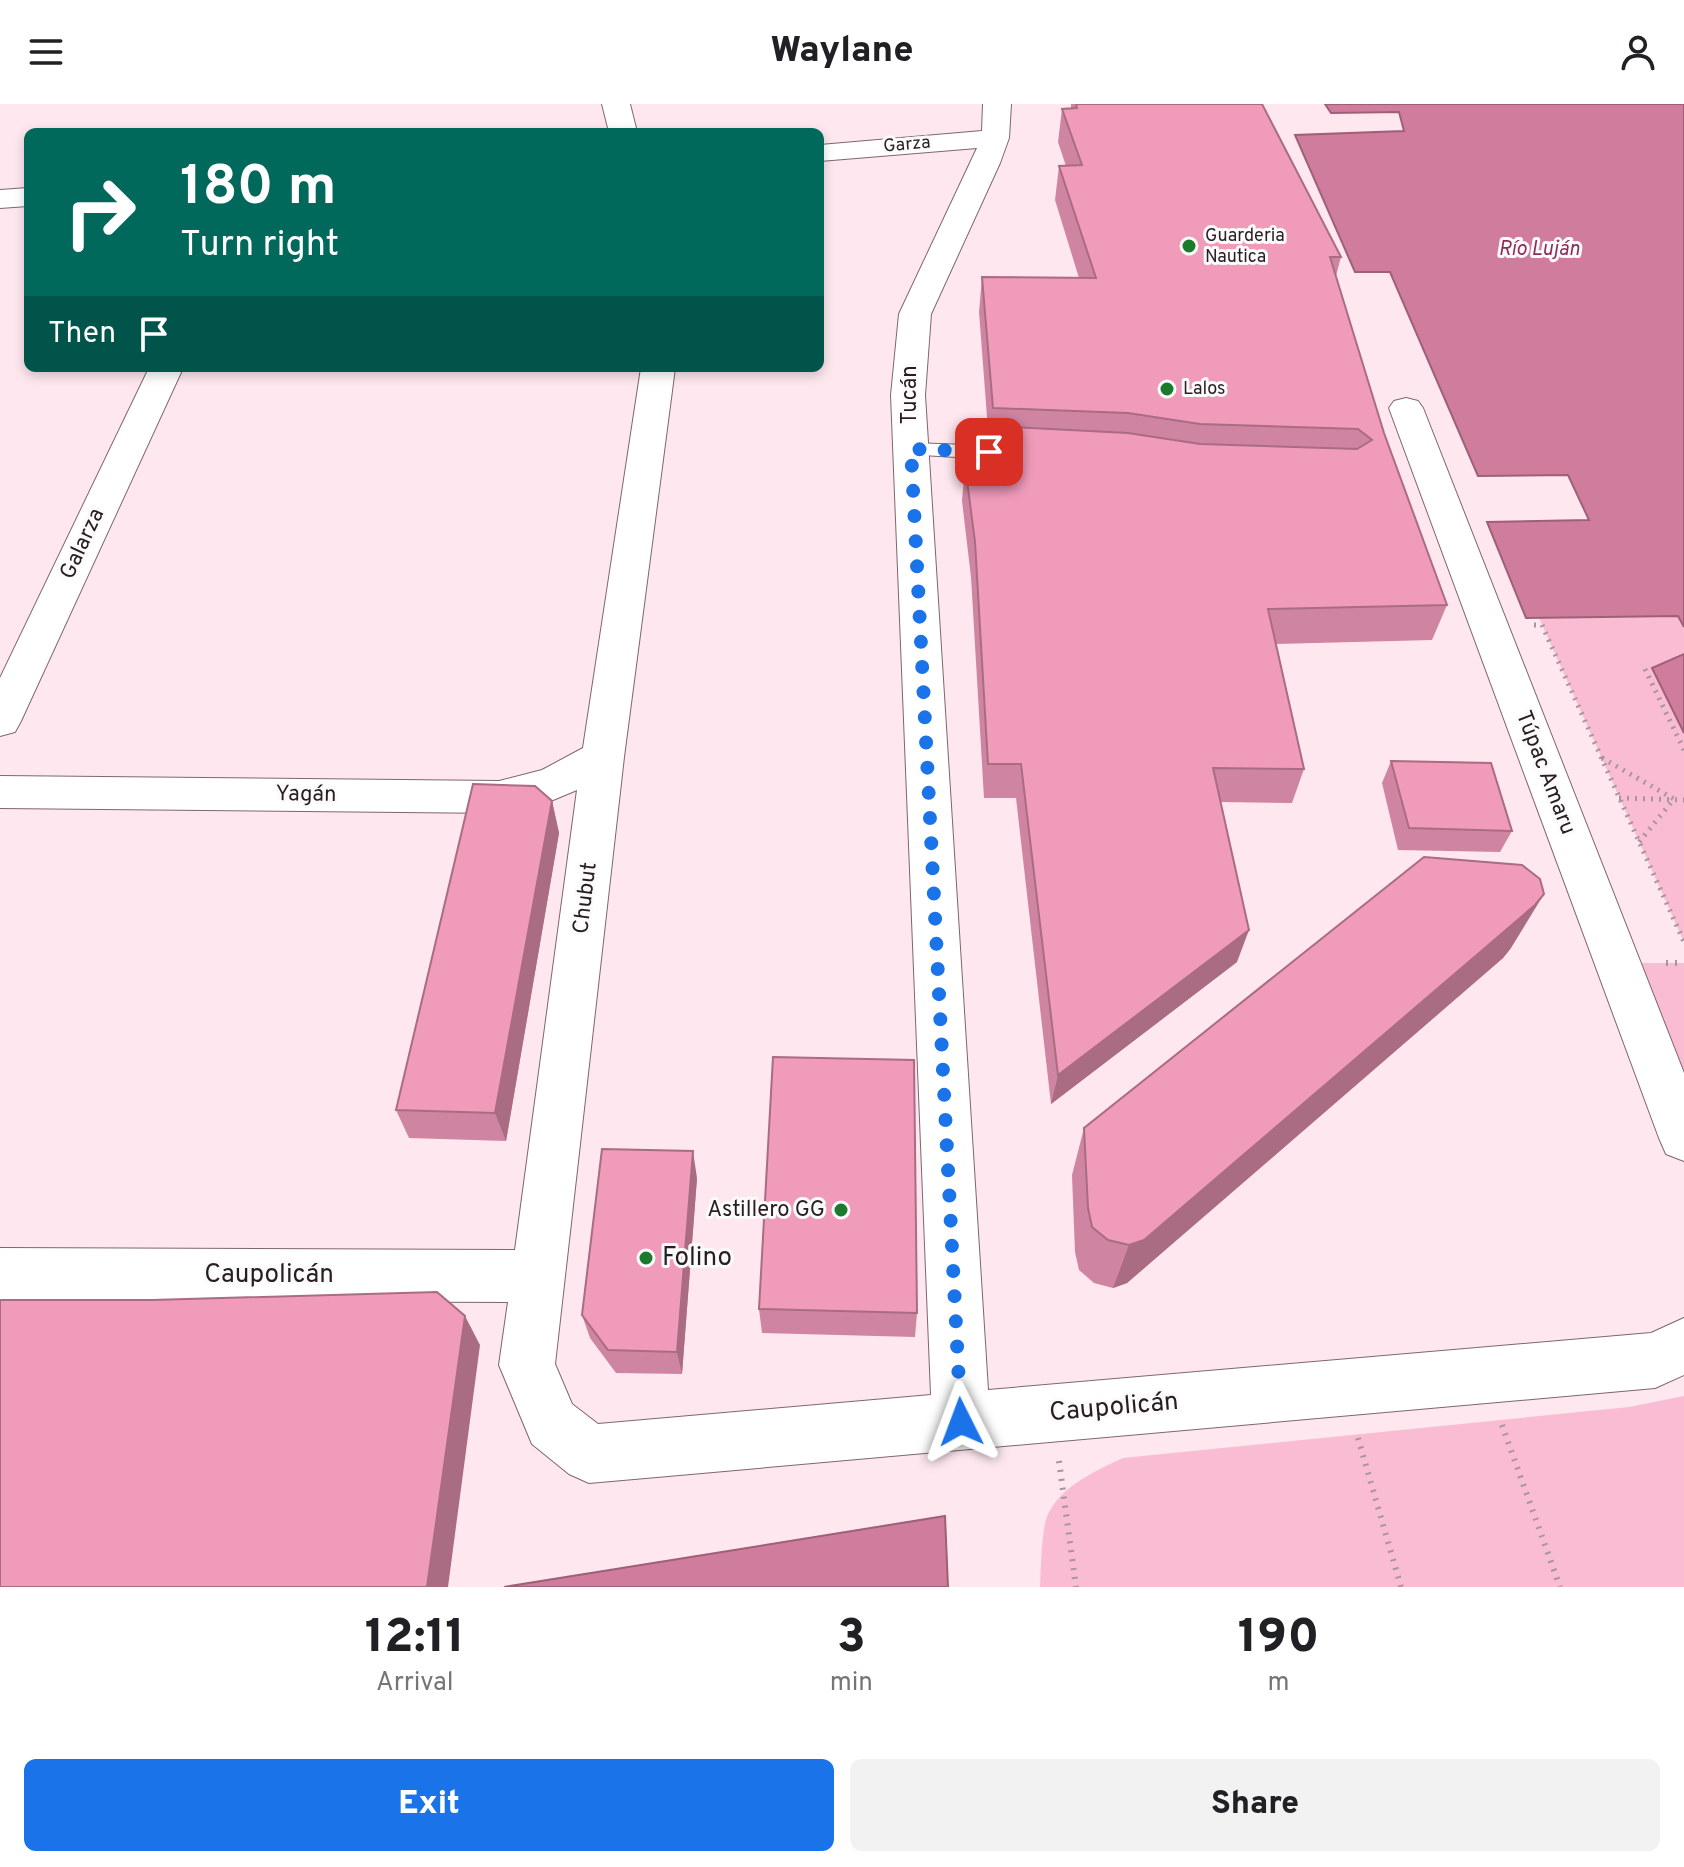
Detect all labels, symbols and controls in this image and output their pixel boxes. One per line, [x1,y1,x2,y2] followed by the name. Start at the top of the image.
[770,29,914,75] text: Waylane
[24,30,68,74] icon: menu
[1616,30,1660,74] icon: person
[882,131,932,159] street label: Garza
[180,154,337,224] text: 180 m
[48,160,152,264] icon: right
[180,223,339,269] text: Turn right
[1205,225,1285,269] place label: Guarderia Nautica
[1180,237,1198,255] marker: Guarderia Nautica
[1498,237,1580,263] water label: Río Luján
[132,312,176,356] icon: arrive
[48,316,116,353] text: Then
[897,365,924,425] street label: Tucán
[1183,378,1226,401] place label: Lalos
[1158,380,1176,398] marker: Lalos
[955,418,1023,486] pin
[967,430,1011,474] icon: arrive
[55,504,111,584] street label: Galarza
[1509,707,1581,839] street label: Túpac Amaru
[275,781,337,809] street label: Yagán
[568,861,604,935] street label: Chubut
[707,1197,825,1224] place label: Astillero GG
[832,1201,850,1219] marker: Astillero GG
[662,1242,732,1275] place label: Folino
[637,1249,655,1267] marker: Folino
[204,1259,334,1292] street label: Caupolicán
[919,1380,1003,1464] position arrow
[1048,1386,1180,1430] street label: Caupolicán
[365,1609,465,1669] text: 12:11
[837,1609,866,1669] text: 3
[1238,1609,1319,1669] text: 190
[376,1667,454,1700] text: Arrival
[830,1667,873,1700] text: min
[1267,1667,1289,1700] text: m
[24,1759,834,1851] button: Exit
[850,1759,1660,1851] button: Share

